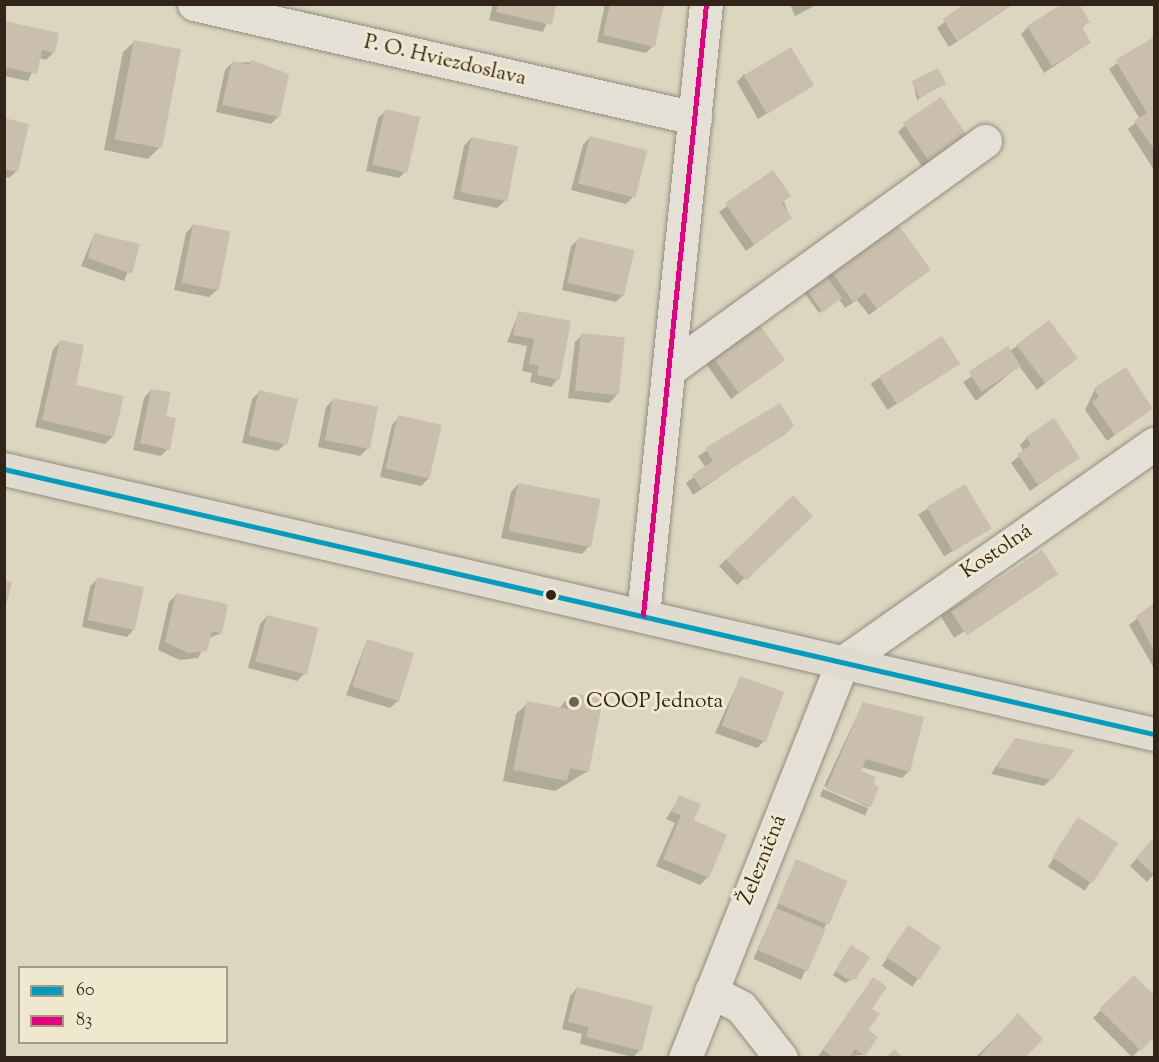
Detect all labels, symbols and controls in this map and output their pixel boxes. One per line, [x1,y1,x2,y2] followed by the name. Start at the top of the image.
[361,30,529,92] street label: P. O. Hviezdoslava
[957,519,1037,585] street label: Kostolná
[545,589,557,601] unlabelled marker
[586,689,723,715] place label: COOP Jednota
[567,695,581,709] marker: COOP Jednota
[734,811,792,909] street label: Železničná
[18,966,228,1044] legend
[76,978,94,1004] text: 60
[76,1008,92,1034] text: 83

